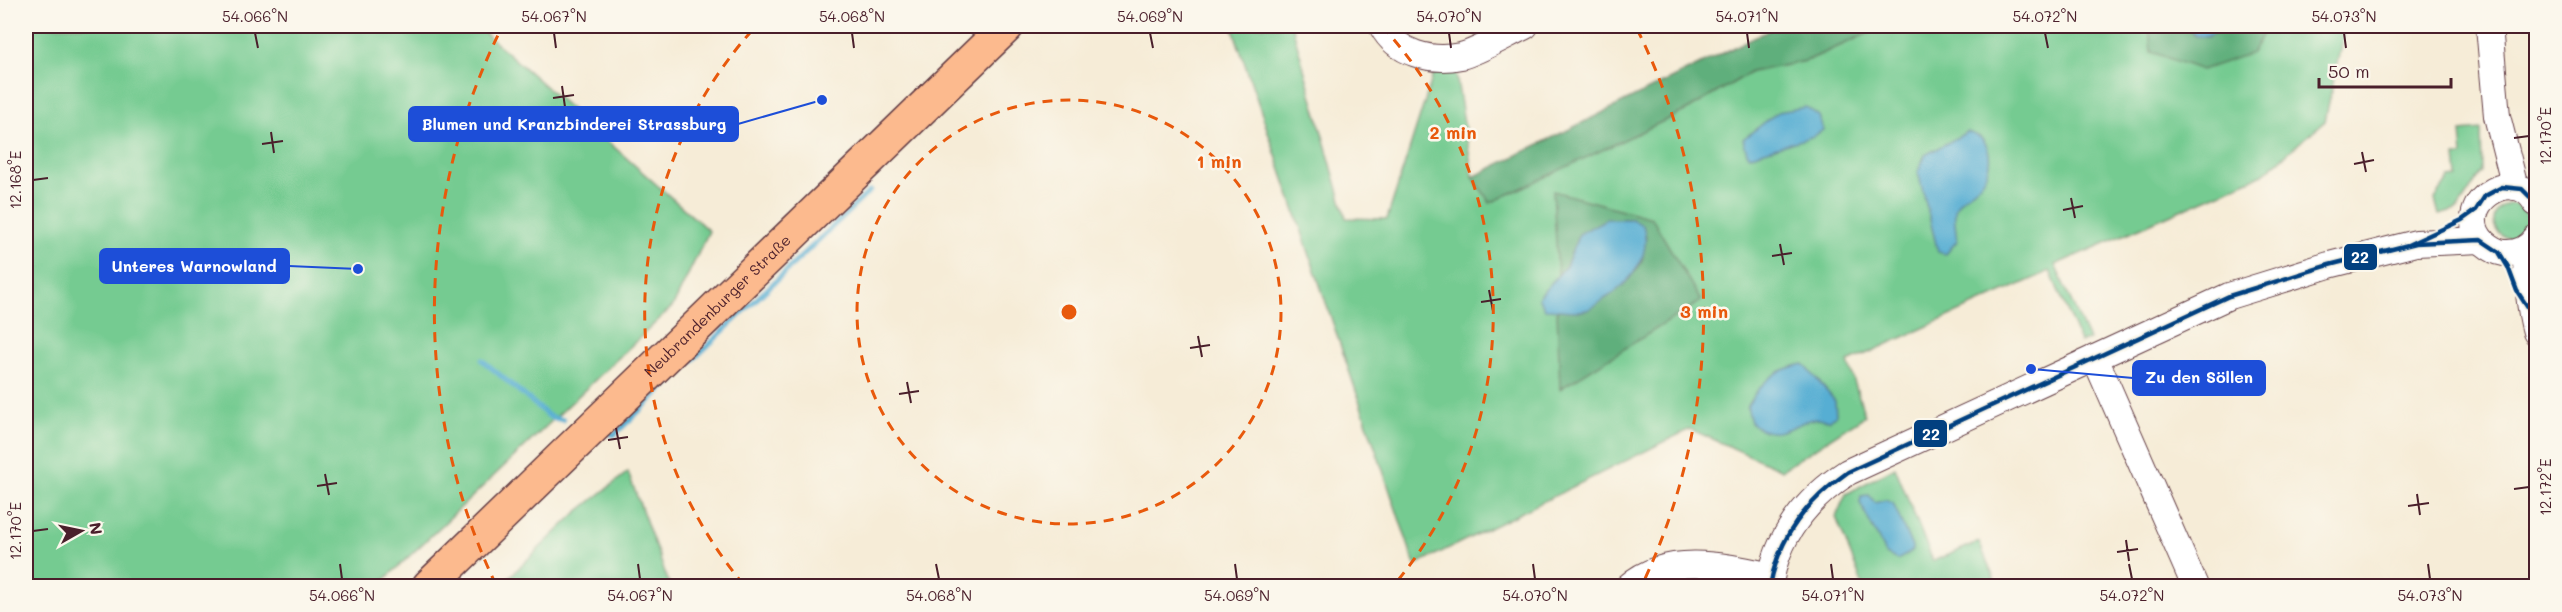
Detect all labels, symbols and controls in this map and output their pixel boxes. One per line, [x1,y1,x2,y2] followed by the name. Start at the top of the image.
[222,6,288,26] text: 54.066°N
[521,6,587,26] text: 54.067°N
[819,6,885,26] text: 54.068°N
[1117,6,1183,26] text: 54.069°N
[1416,6,1482,26] text: 54.070°N
[1715,6,1779,26] text: 54.071°N
[2013,6,2077,26] text: 54.072°N
[2311,6,2377,26] text: 54.073°N
[2319,51,2451,89] scale bar
[2328,59,2370,83] text: 50 m
[409,107,738,141] callout: Blumen und Kranzbinderei Strassburg
[2535,107,2555,165] text: 12.170°E
[422,113,726,134] text: Blumen und Kranzbinderei Strassburg
[1429,120,1477,144] text: 2 min
[1196,149,1242,173] text: 1 min
[5,150,25,209] text: 12.168°E
[639,230,795,381] street label: Neubrandenburger Straße
[2343,243,2378,271] line badge: 22
[2351,246,2369,267] text: 22
[100,249,289,283] callout: Unteres Warnowland
[111,255,277,276] text: Unteres Warnowland
[1680,299,1728,323] text: 3 min
[1059,302,1079,322] centre of rings
[2133,361,2265,395] callout: Zu den Söllen
[2145,366,2253,387] text: Zu den Söllen
[1913,419,1948,448] line badge: 22
[1922,423,1940,444] text: 22
[2535,458,2555,516] text: 12.172°E
[51,501,111,561] north arrow
[5,502,25,560] text: 12.170°E
[85,521,108,536] text: N
[309,585,375,605] text: 54.066°N
[607,585,673,605] text: 54.067°N
[906,585,972,605] text: 54.068°N
[1204,585,1270,605] text: 54.069°N
[1502,585,1568,605] text: 54.070°N
[1801,585,1865,605] text: 54.071°N
[2100,585,2164,605] text: 54.072°N
[2397,585,2463,605] text: 54.073°N

